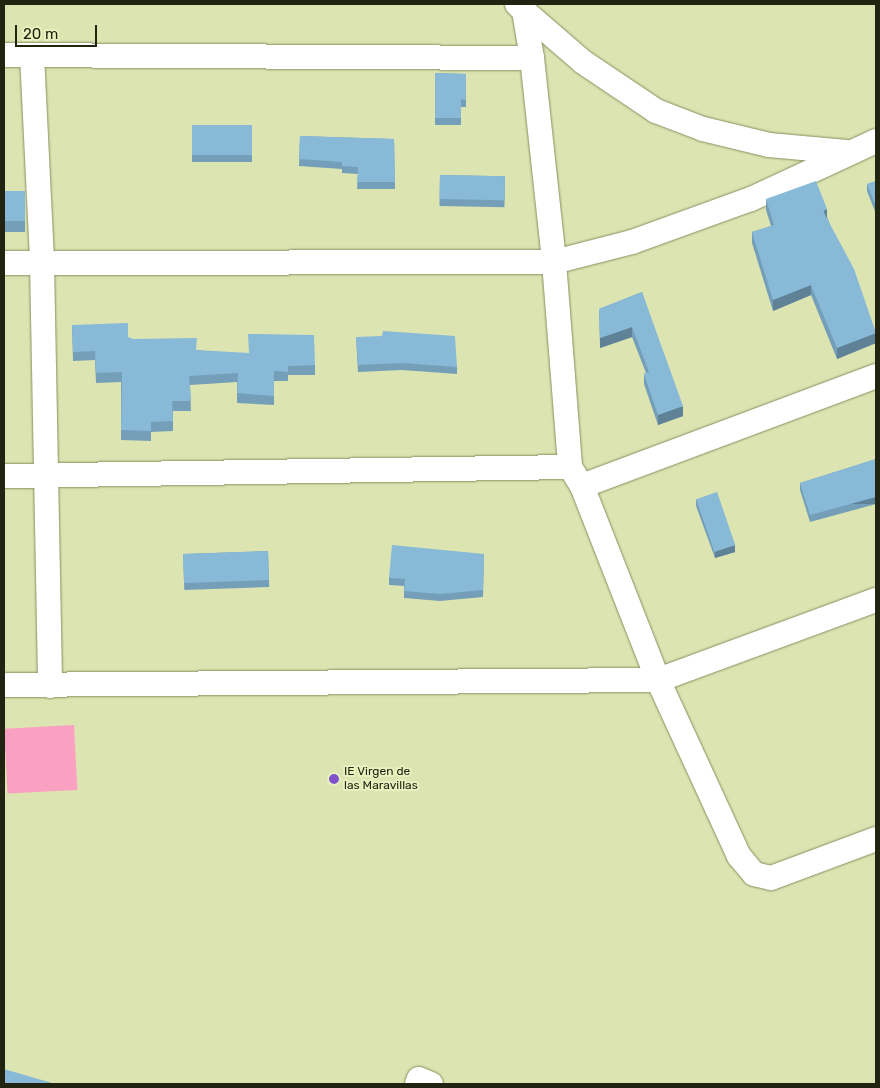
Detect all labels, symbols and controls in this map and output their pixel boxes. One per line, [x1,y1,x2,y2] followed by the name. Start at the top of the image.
[18,15,100,47] scale bar
[23,25,58,43] text: 20 m
[344,765,418,793] place label: IE Virgen de las Maravillas
[328,773,340,785] marker: IE Virgen de las Maravillas

